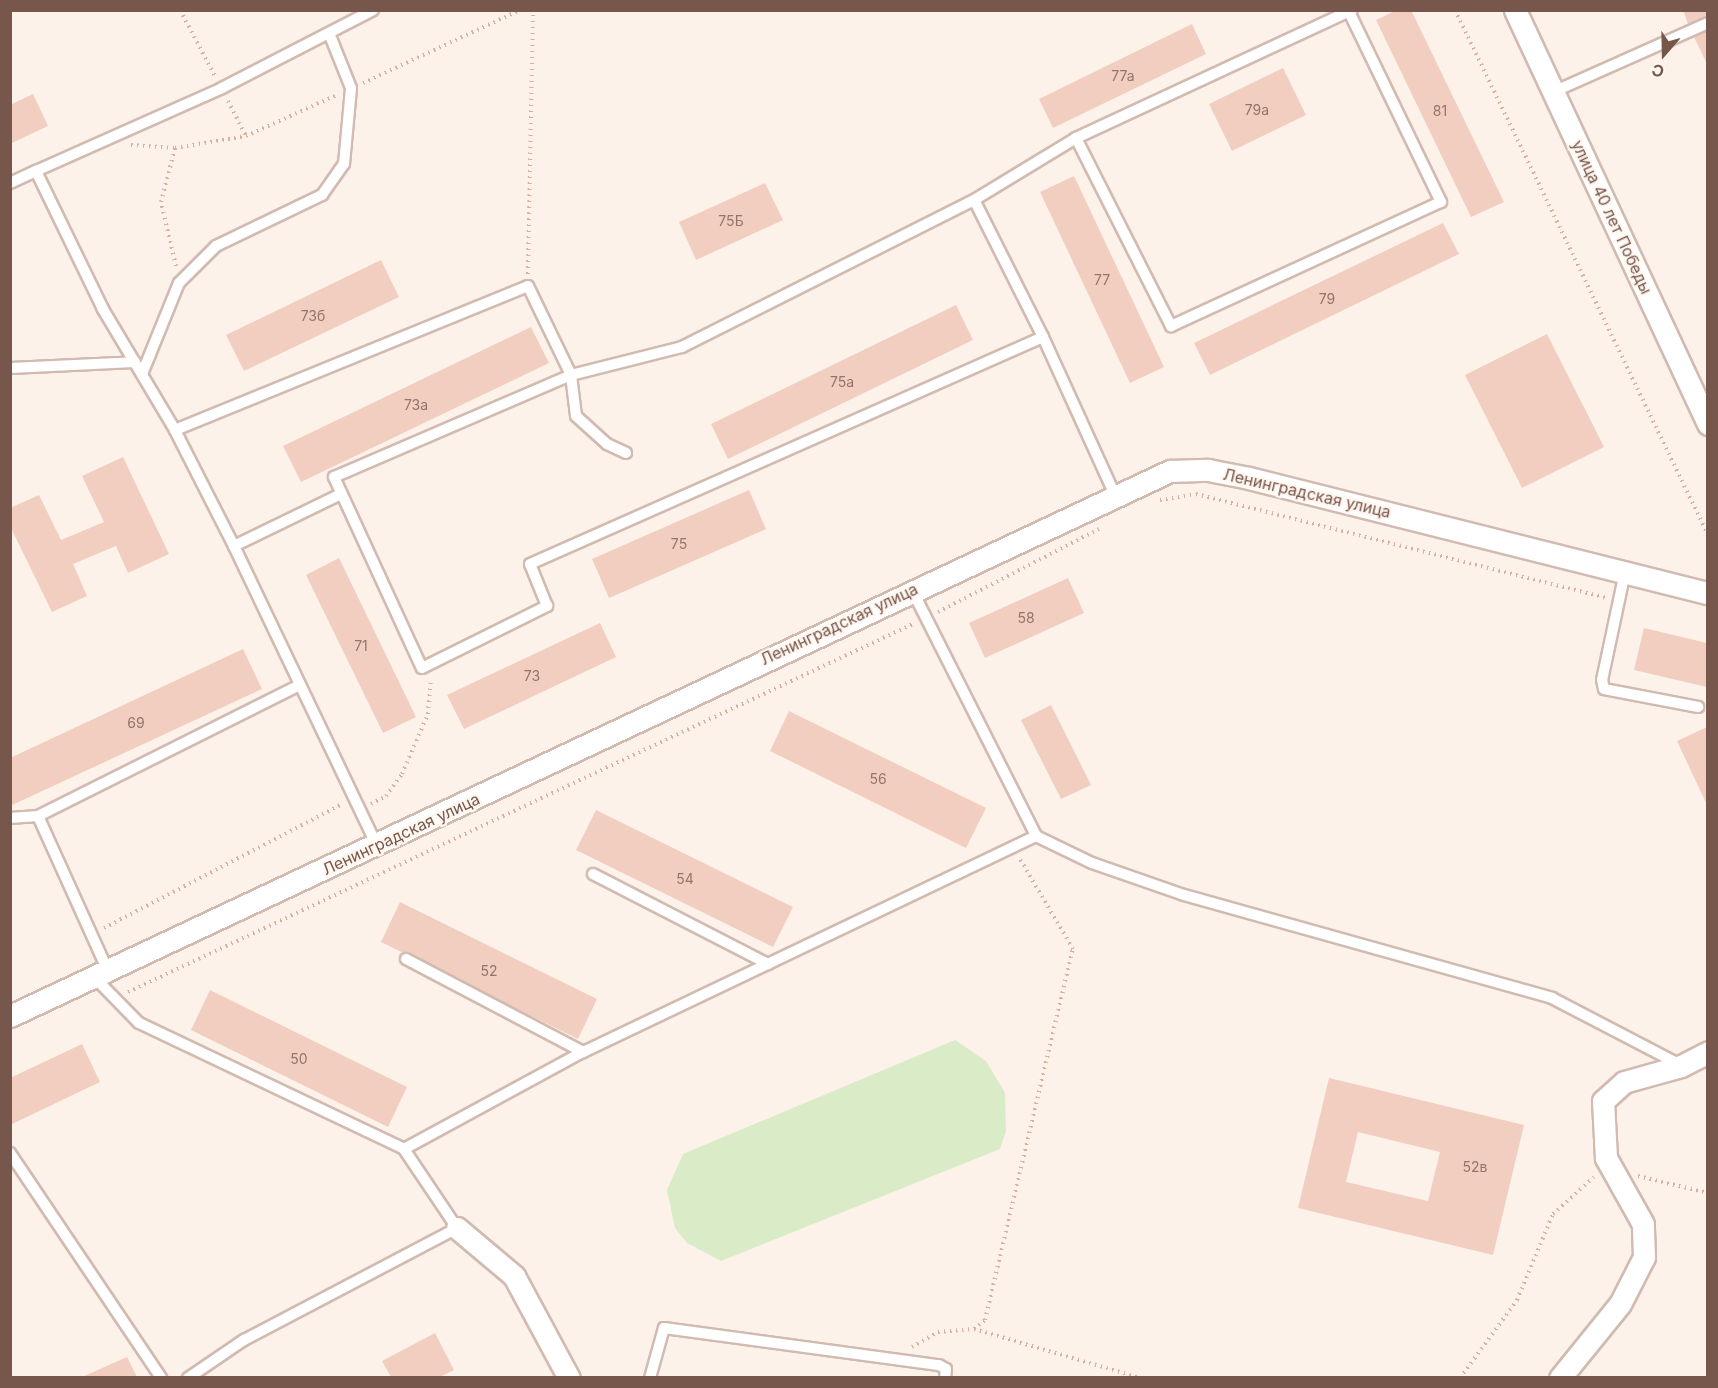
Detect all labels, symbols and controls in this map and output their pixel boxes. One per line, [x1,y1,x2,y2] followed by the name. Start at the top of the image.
[1634,24,1694,84] north arrow
[1649,59,1667,82] text: С
[1111,68,1135,84] house number: 77а
[1245,102,1269,118] house number: 79а
[1433,103,1447,119] house number: 81
[1568,137,1656,297] street label: улица 40 лет Победы
[718,213,744,229] house number: 75Б
[1094,272,1110,288] house number: 77
[1319,291,1335,307] house number: 79
[301,308,325,324] house number: 73б
[830,374,854,390] house number: 75а
[404,397,428,413] house number: 73а
[1221,464,1393,522] street label: Ленинградская улица
[671,536,687,552] house number: 75
[757,579,921,669] street label: Ленинградская улица
[1017,610,1035,626] house number: 58
[354,638,368,654] house number: 71
[524,668,540,684] house number: 73
[127,715,145,731] house number: 69
[869,771,887,787] house number: 56
[319,789,483,879] street label: Ленинградская улица
[676,871,694,887] house number: 54
[480,963,498,979] house number: 52
[290,1051,308,1067] house number: 50
[1463,1159,1487,1175] house number: 52в

